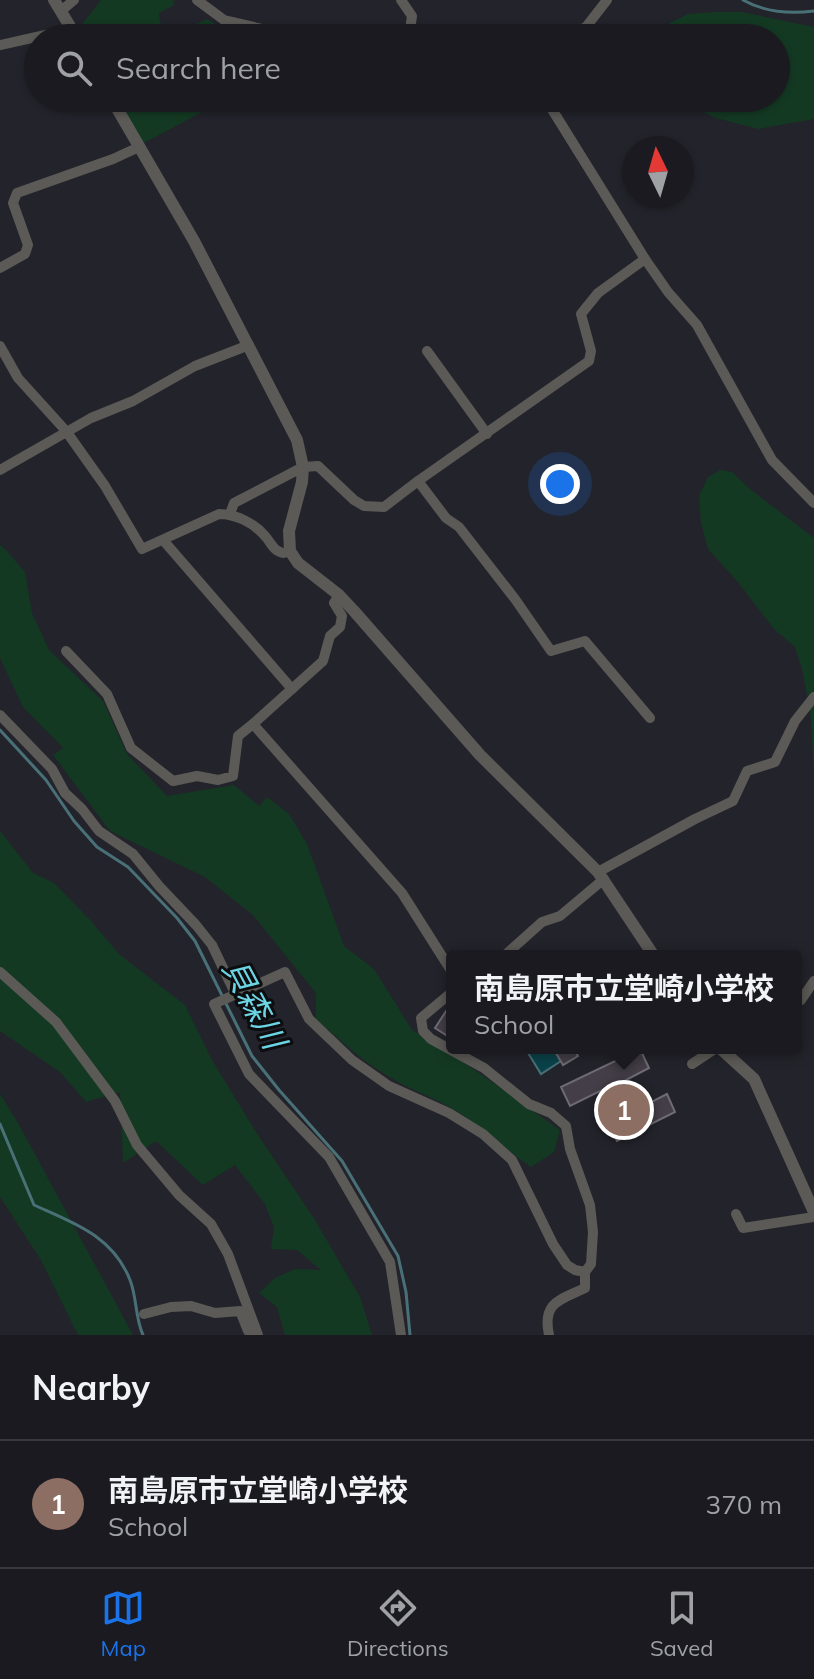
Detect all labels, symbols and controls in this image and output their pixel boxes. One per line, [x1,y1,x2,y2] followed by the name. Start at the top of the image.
[24,24,790,112] search box
[52,46,96,90] icon: search
[116,49,281,87] text: Search here
[622,136,694,208] north arrow
[540,464,580,504] your location
[446,950,802,1054] popup
[215,952,296,1058] water label: 貝森川
[474,969,774,1007] text: 南島原市立堂崎小学校
[474,1008,554,1041] text: School
[598,1080,650,1140] pin: 1
[32,1366,150,1409] text: Nearby
[108,1471,408,1509] text: 南島原市立堂崎小学校
[50,1488,66,1521] text: 1
[706,1488,782,1521] text: 370 m
[108,1510,188,1543] text: School
[101,1586,146,1662] tab: Map
[347,1586,449,1662] tab: Directions
[650,1586,713,1662] tab: Saved

